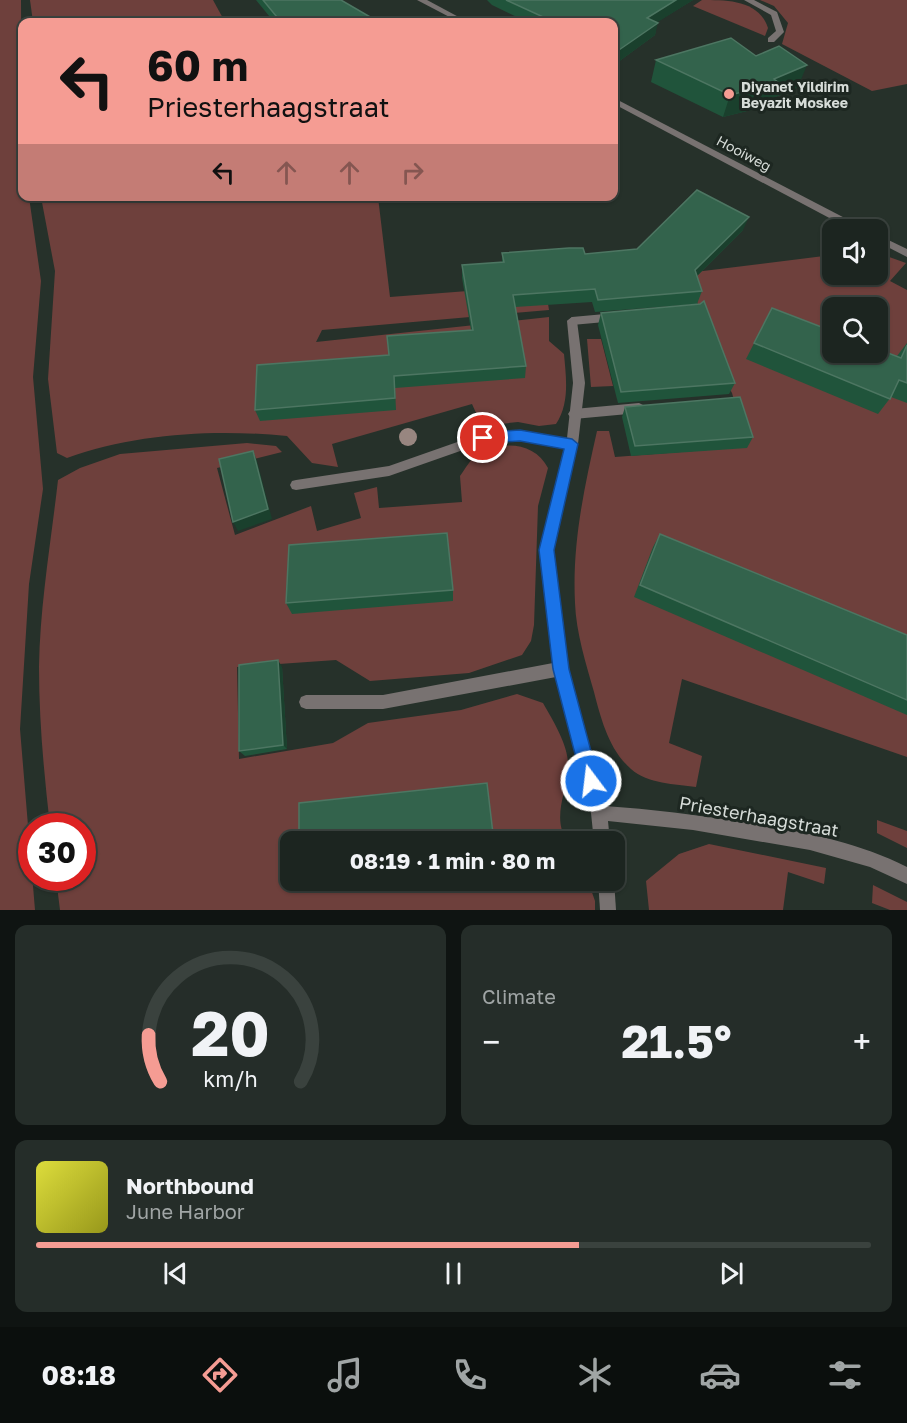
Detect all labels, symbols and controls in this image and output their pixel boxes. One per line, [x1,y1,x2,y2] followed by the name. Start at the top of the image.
[147,40,248,90] text: 60 m
[48,42,126,120] icon: left
[741,78,849,111] place label: Diyanet Yildirim Beyazit Moskee
[722,87,736,101] marker: Diyanet Yildirim Beyazit Moskee
[147,91,390,123] text: Priesterhaagstraat
[714,132,774,174] street label: Hooiweg
[207,156,240,189] icon: left
[270,156,303,189] icon: ahead
[333,156,366,189] icon: ahead
[396,156,429,189] icon: right
[822,219,888,363] map controls
[822,219,888,285] button: sound
[822,297,888,363] button: search
[457,412,508,463] pin
[466,421,499,454] icon: arrive
[559,749,623,813] position arrow
[677,791,841,841] street label: Priesterhaagstraat
[18,813,96,891] speed limit sign: 30
[350,847,555,874] text: 08:19 · 1 min · 80 m
[482,984,556,1008] text: Climate
[191,995,270,1070] text: 20
[621,1014,732,1068] text: 21.5°
[482,1022,500,1061] text: −
[853,1022,871,1061] text: +
[203,1066,258,1092] text: km/h
[126,1172,254,1199] text: Northbound
[126,1199,245,1223] text: June Harbor
[159,1257,192,1290] icon: previous
[437,1257,470,1290] icon: pause
[715,1257,748,1290] icon: next
[199,1354,241,1396] icon: directions
[324,1354,366,1396] icon: music
[449,1354,491,1396] icon: phone
[574,1354,616,1396] icon: climate
[699,1354,741,1396] icon: car
[824,1354,866,1396] icon: filters
[41,1359,116,1391] text: 08:18

